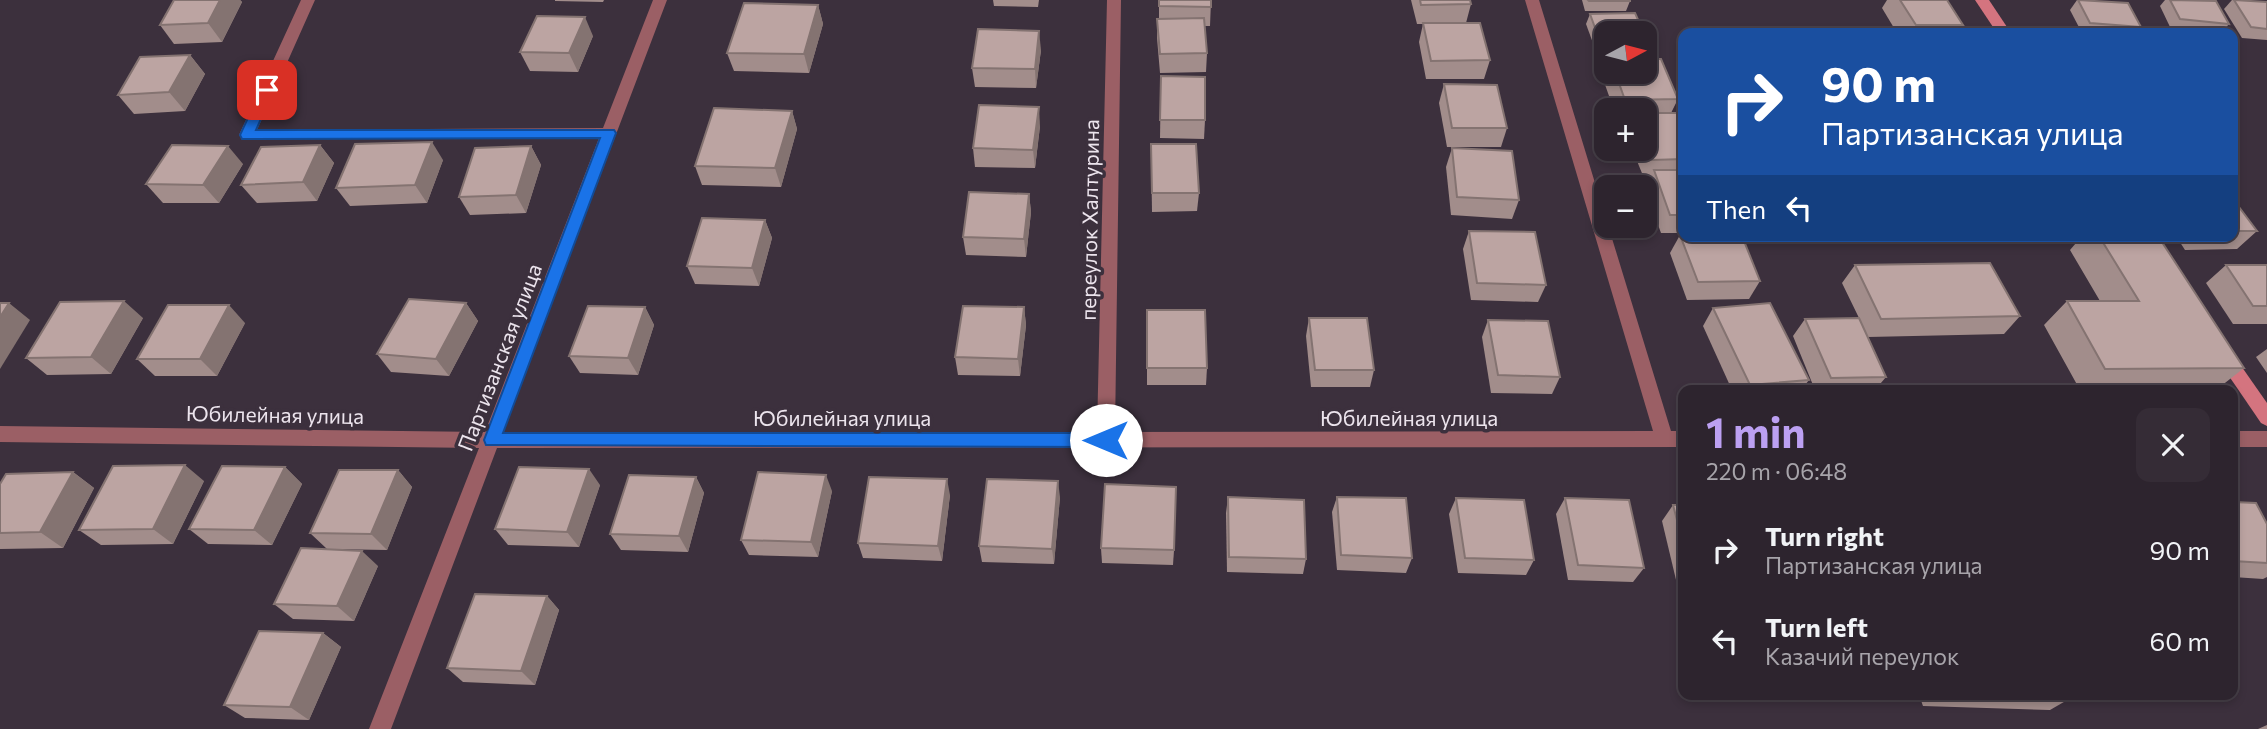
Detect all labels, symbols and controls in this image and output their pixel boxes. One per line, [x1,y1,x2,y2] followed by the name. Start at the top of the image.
[1594,21,1657,84] north arrow
[1594,21,1657,238] map controls
[1821,52,1936,112] text: 90 m
[1706,56,1797,147] icon: right
[237,60,297,120] pin
[248,71,286,109] icon: arrive
[1594,98,1657,161] button: +
[1821,112,2124,152] text: Партизанская улица
[1075,119,1103,321] street label: переулок Халтурина
[1594,175,1657,238] button: −
[1780,189,1818,227] icon: left
[1706,193,1766,224] text: Then
[452,260,546,454] street label: Партизанская улица
[186,400,364,428] street label: Юбилейная улица
[1069,403,1143,477] position arrow
[753,405,931,430] street label: Юбилейная улица
[1320,405,1498,430] street label: Юбилейная улица
[1706,405,1806,457] text: 1 min
[2136,408,2210,482] button: close
[1706,457,1847,485] text: 220 m · 06:48
[1765,520,1884,551] text: Turn right
[1706,531,1744,569] icon: right
[2150,534,2210,565] text: 90 m
[1765,551,1983,579] text: Партизанская улица
[1765,611,1868,642] text: Turn left
[1706,622,1744,660] icon: left
[2150,625,2210,656] text: 60 m
[1765,642,1959,670] text: Казачий переулок

